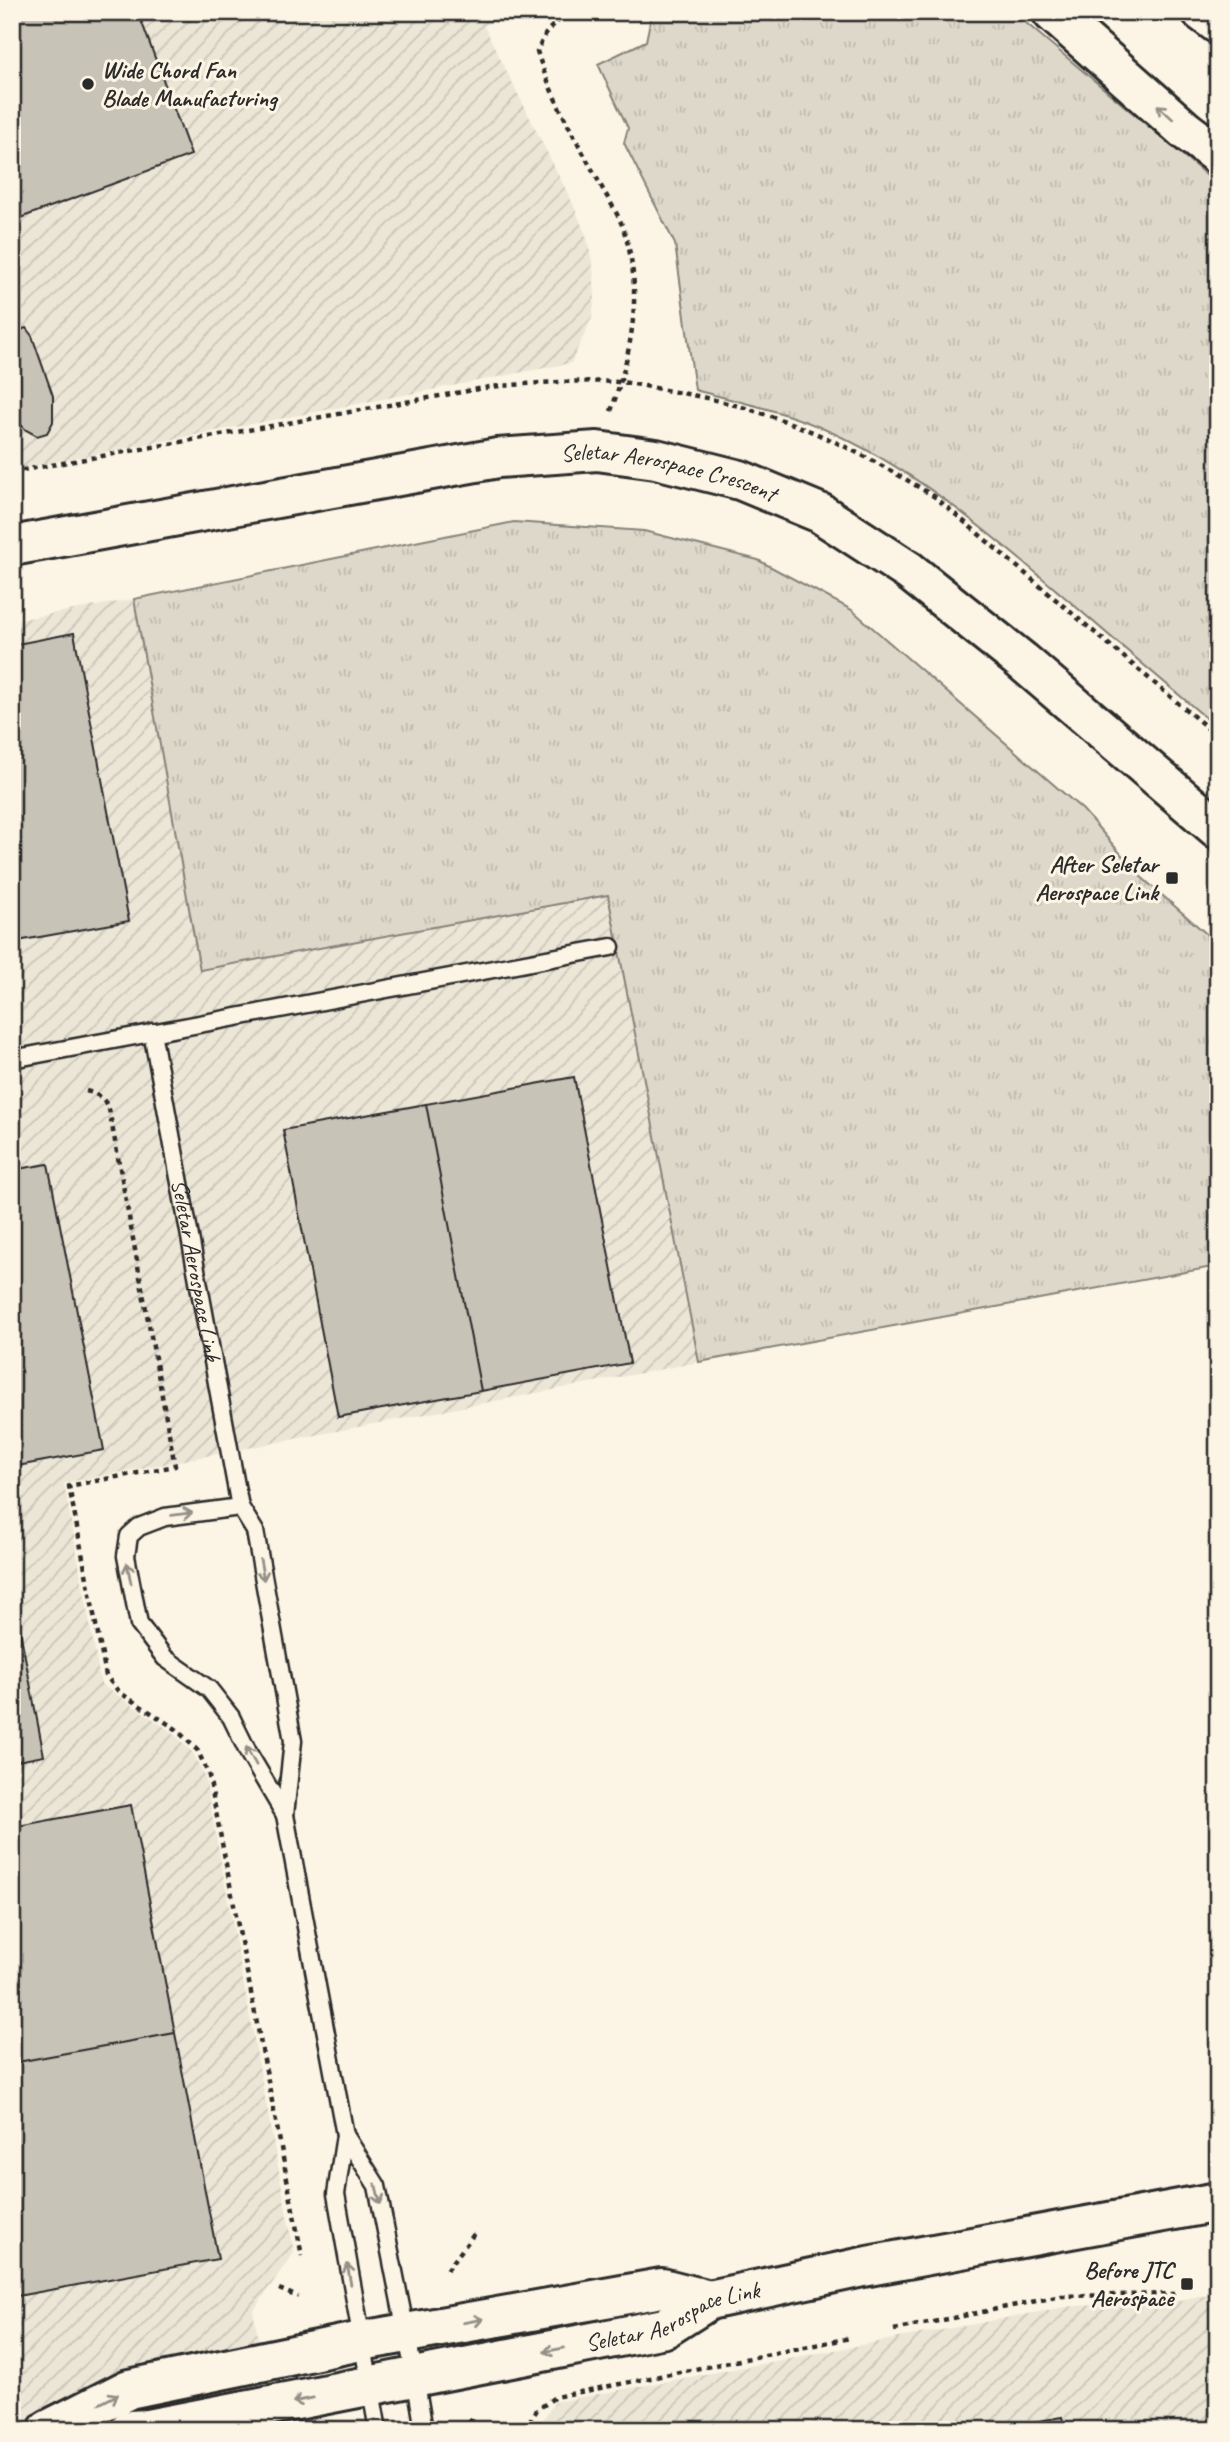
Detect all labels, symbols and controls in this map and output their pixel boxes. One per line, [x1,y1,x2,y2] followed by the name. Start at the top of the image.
[102,55,279,113] place label: Wide Chord Fan Blade Manufacturing
[80,76,96,92] marker: Wide Chord Fan Blade Manufacturing
[1157,104,1174,121] one-way arrow
[560,436,784,510] street label: Seletar Aerospace Crescent
[1035,849,1160,907] place label: After Seletar Aerospace Link
[1164,870,1180,886] marker: After Seletar Aerospace Link
[165,1177,228,1365] street label: Seletar Aerospace Link
[170,1508,193,1521] one-way arrow
[256,1558,269,1581] one-way arrow
[122,1562,136,1585] one-way arrow
[244,1747,258,1767] one-way arrow
[372,2183,385,2205] one-way arrow
[1084,2255,1176,2313] place label: Before JTC Aerospace
[342,2263,356,2286] one-way arrow
[583,2274,764,2358] street label: Seletar Aerospace Link
[1179,2276,1195,2292] marker: Before JTC Aerospace
[461,2314,484,2327] one-way arrow
[543,2344,565,2357] one-way arrow
[98,2392,119,2406] one-way arrow
[293,2394,315,2407] one-way arrow

